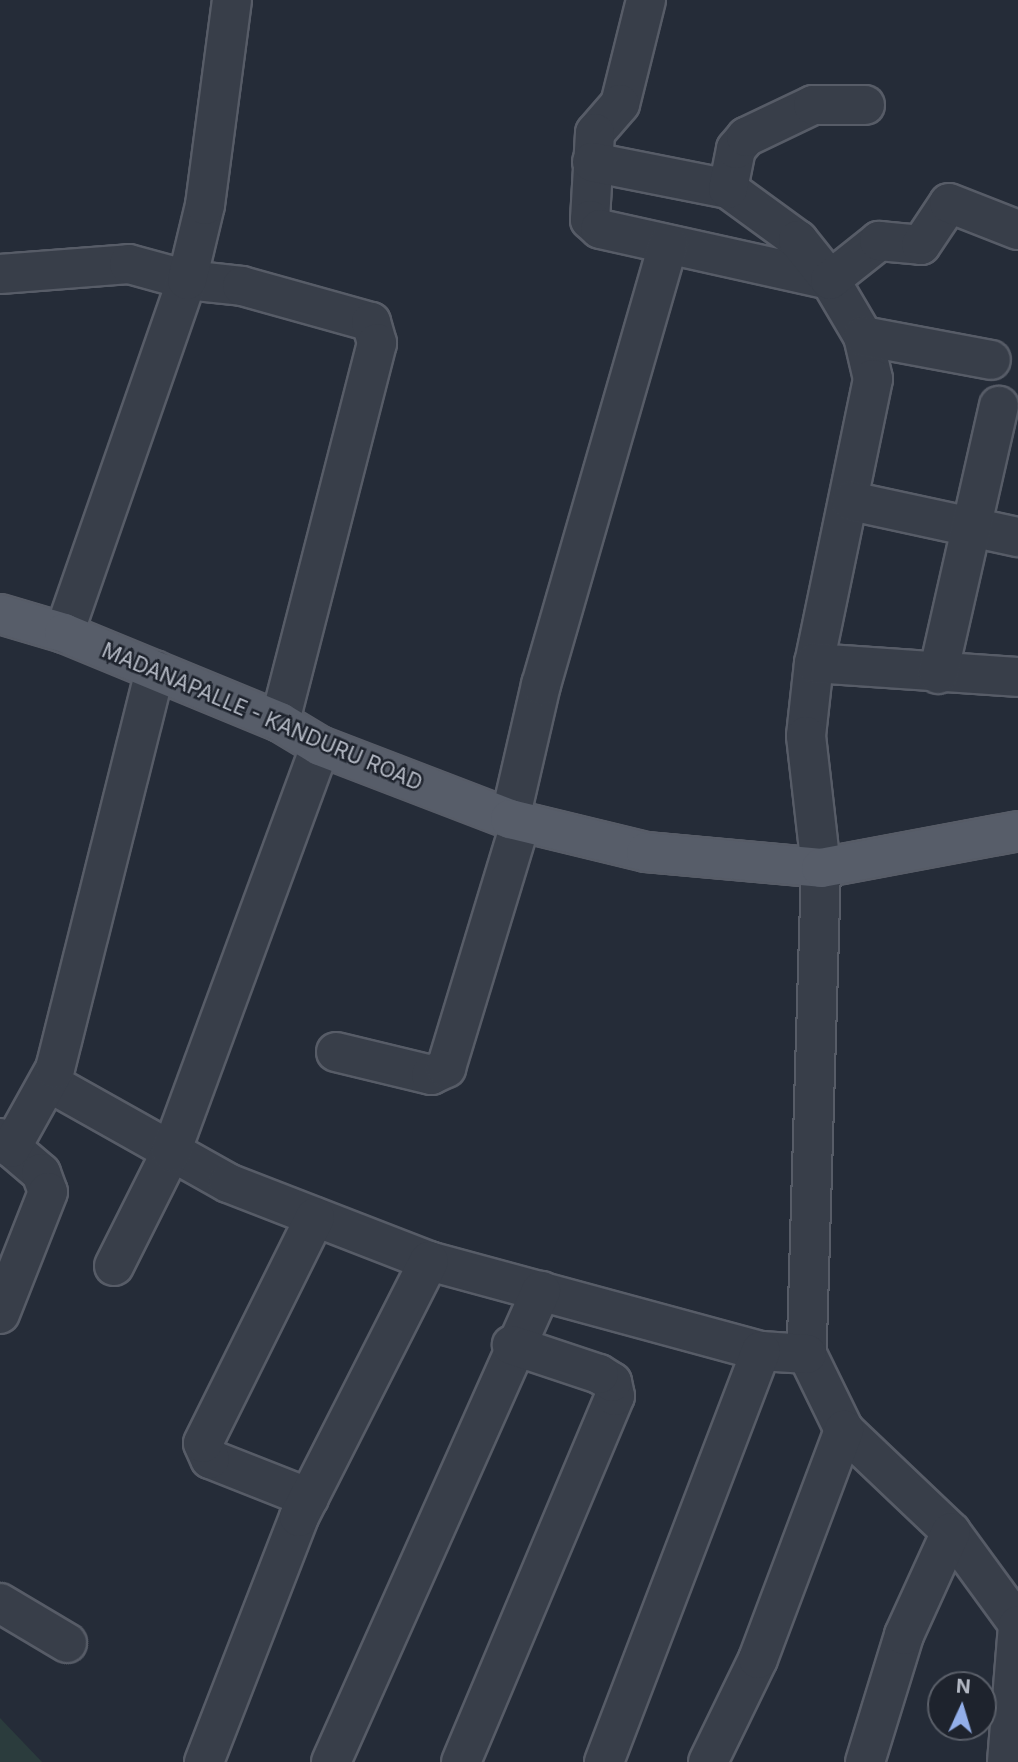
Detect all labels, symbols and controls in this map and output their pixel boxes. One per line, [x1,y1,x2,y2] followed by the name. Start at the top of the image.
[98,638,426,796] street label: MADANAPALLE - KANDURU ROAD
[927,1671,997,1741] north arrow
[955,1675,971,1699] text: N

